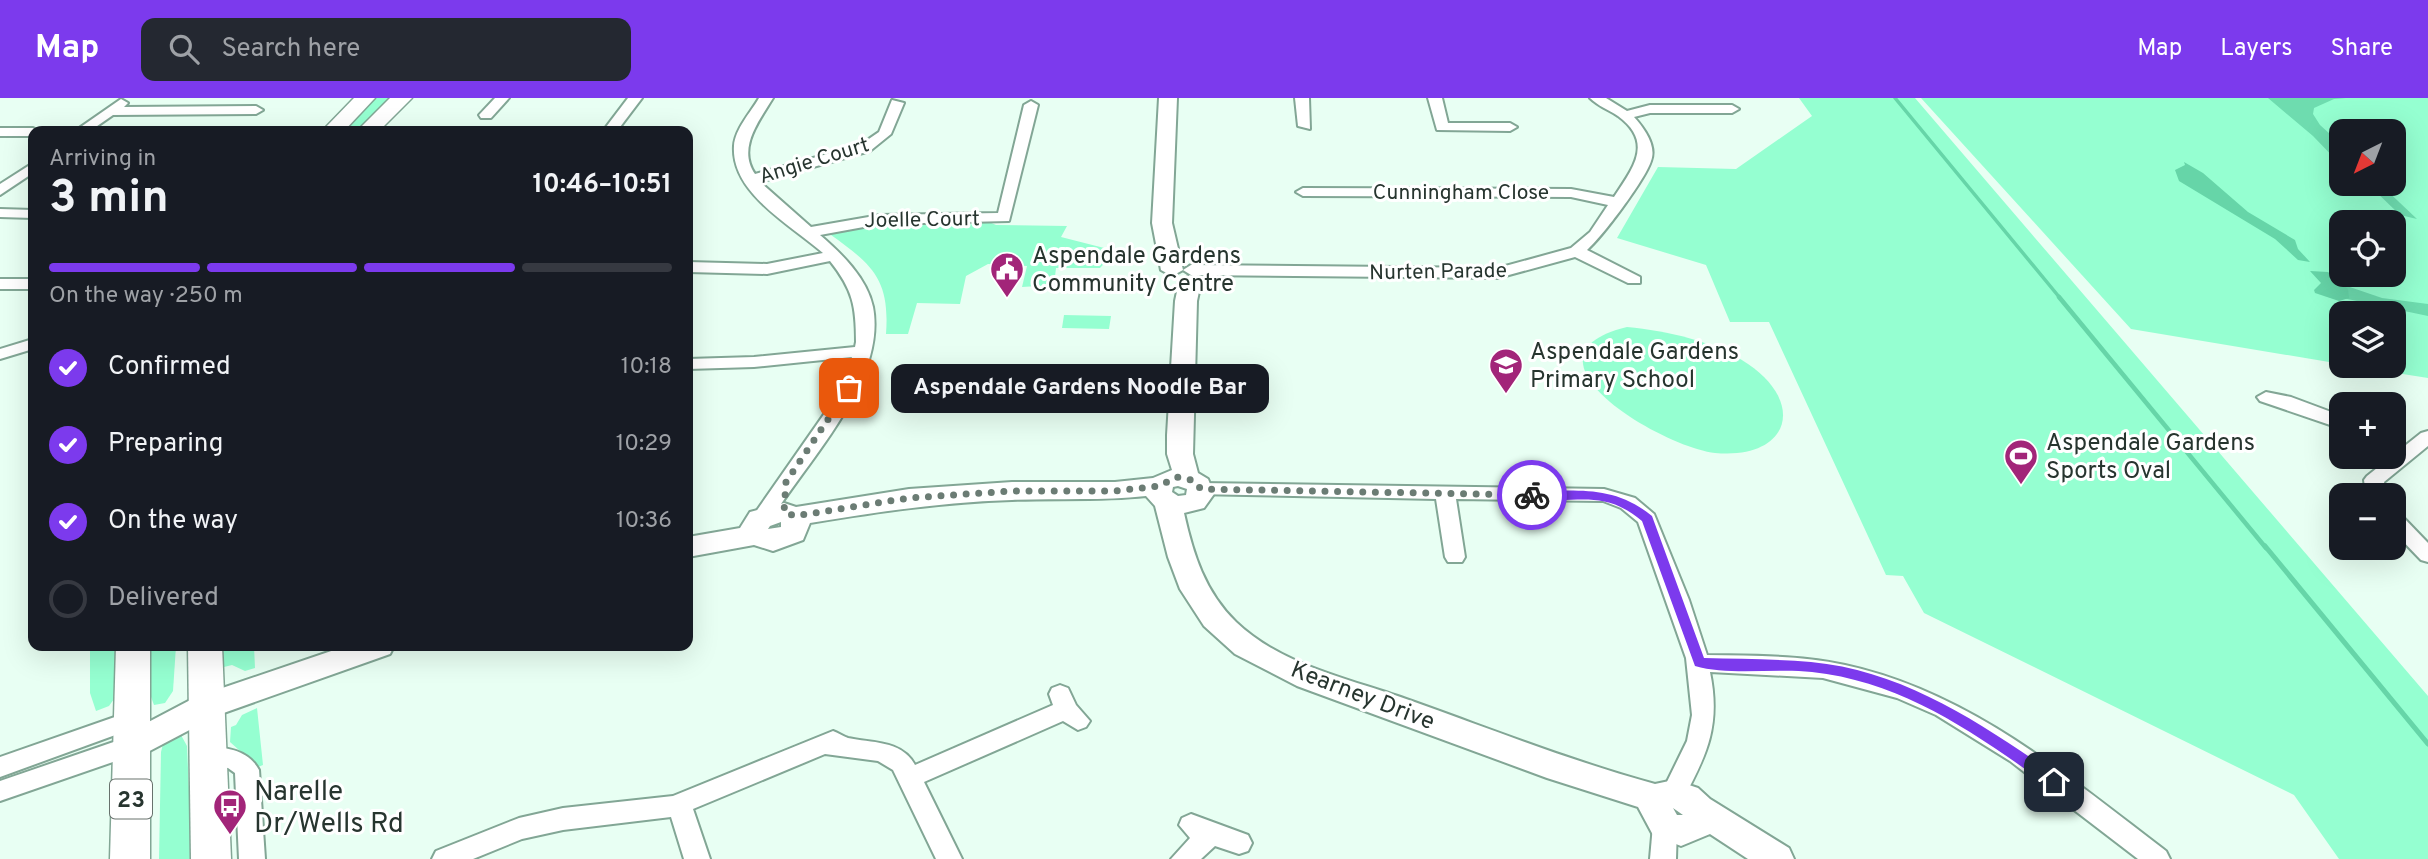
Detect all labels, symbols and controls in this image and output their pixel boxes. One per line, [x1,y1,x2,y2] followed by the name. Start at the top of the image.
[141,18,631,81] search box
[35,28,99,70] text: Map
[165,30,203,68] icon: search
[221,33,360,66] text: Search here
[2137,34,2182,64] text: Map
[2220,34,2292,64] text: Layers
[2330,34,2393,64] text: Share
[2329,119,2406,196] north arrow
[2329,119,2406,560] map controls
[756,132,873,191] street label: Angie Court
[49,145,156,174] text: Arriving in
[532,169,672,202] text: 10:46–10:51
[49,170,169,229] text: 3 min
[1373,180,1549,207] street label: Cunningham Close
[864,206,980,235] street label: Joelle Court
[2329,210,2406,287] button: locate
[1032,242,1241,300] place label: Aspendale Gardens Community Centre
[988,250,1026,299] public building icon: Aspendale Gardens Community Centre
[1369,258,1507,287] street label: Nurten Parade
[49,282,243,311] text: On the way · 250 m
[2329,301,2406,378] button: layers
[1530,338,1739,396] place label: Aspendale Gardens Primary School
[1487,346,1525,395] school or university icon: Aspendale Gardens Primary School
[49,349,87,387] icon: check
[108,351,231,384] text: Confirmed
[621,353,672,382] text: 10:18
[819,358,879,418] pin
[891,364,1269,412] callout: Aspendale Gardens Noodle Bar
[830,369,868,407] icon: bag
[913,374,1247,403] text: Aspendale Gardens Noodle Bar
[2329,392,2406,469] button: +
[49,426,87,464] icon: check
[108,428,223,461] text: Preparing
[2046,429,2255,487] place label: Aspendale Gardens Sports Oval
[616,430,672,459] text: 10:29
[2002,437,2040,486] sports icon: Aspendale Gardens Sports Oval
[1497,460,1567,530] courier
[1513,476,1551,514] icon: bike
[2329,483,2406,560] button: −
[49,503,87,541] icon: check
[108,505,238,538] text: On the way
[616,507,672,536] text: 10:36
[108,582,219,615] text: Delivered
[1286,656,1438,738] street label: Kearney Drive
[2024,752,2084,812] pin
[2035,763,2073,801] icon: home
[254,775,404,843] place label: Narelle Dr/Wells Rd
[110,779,152,818] road number: 23
[211,787,249,836] bus stop icon: Narelle Dr/Wells Rd

